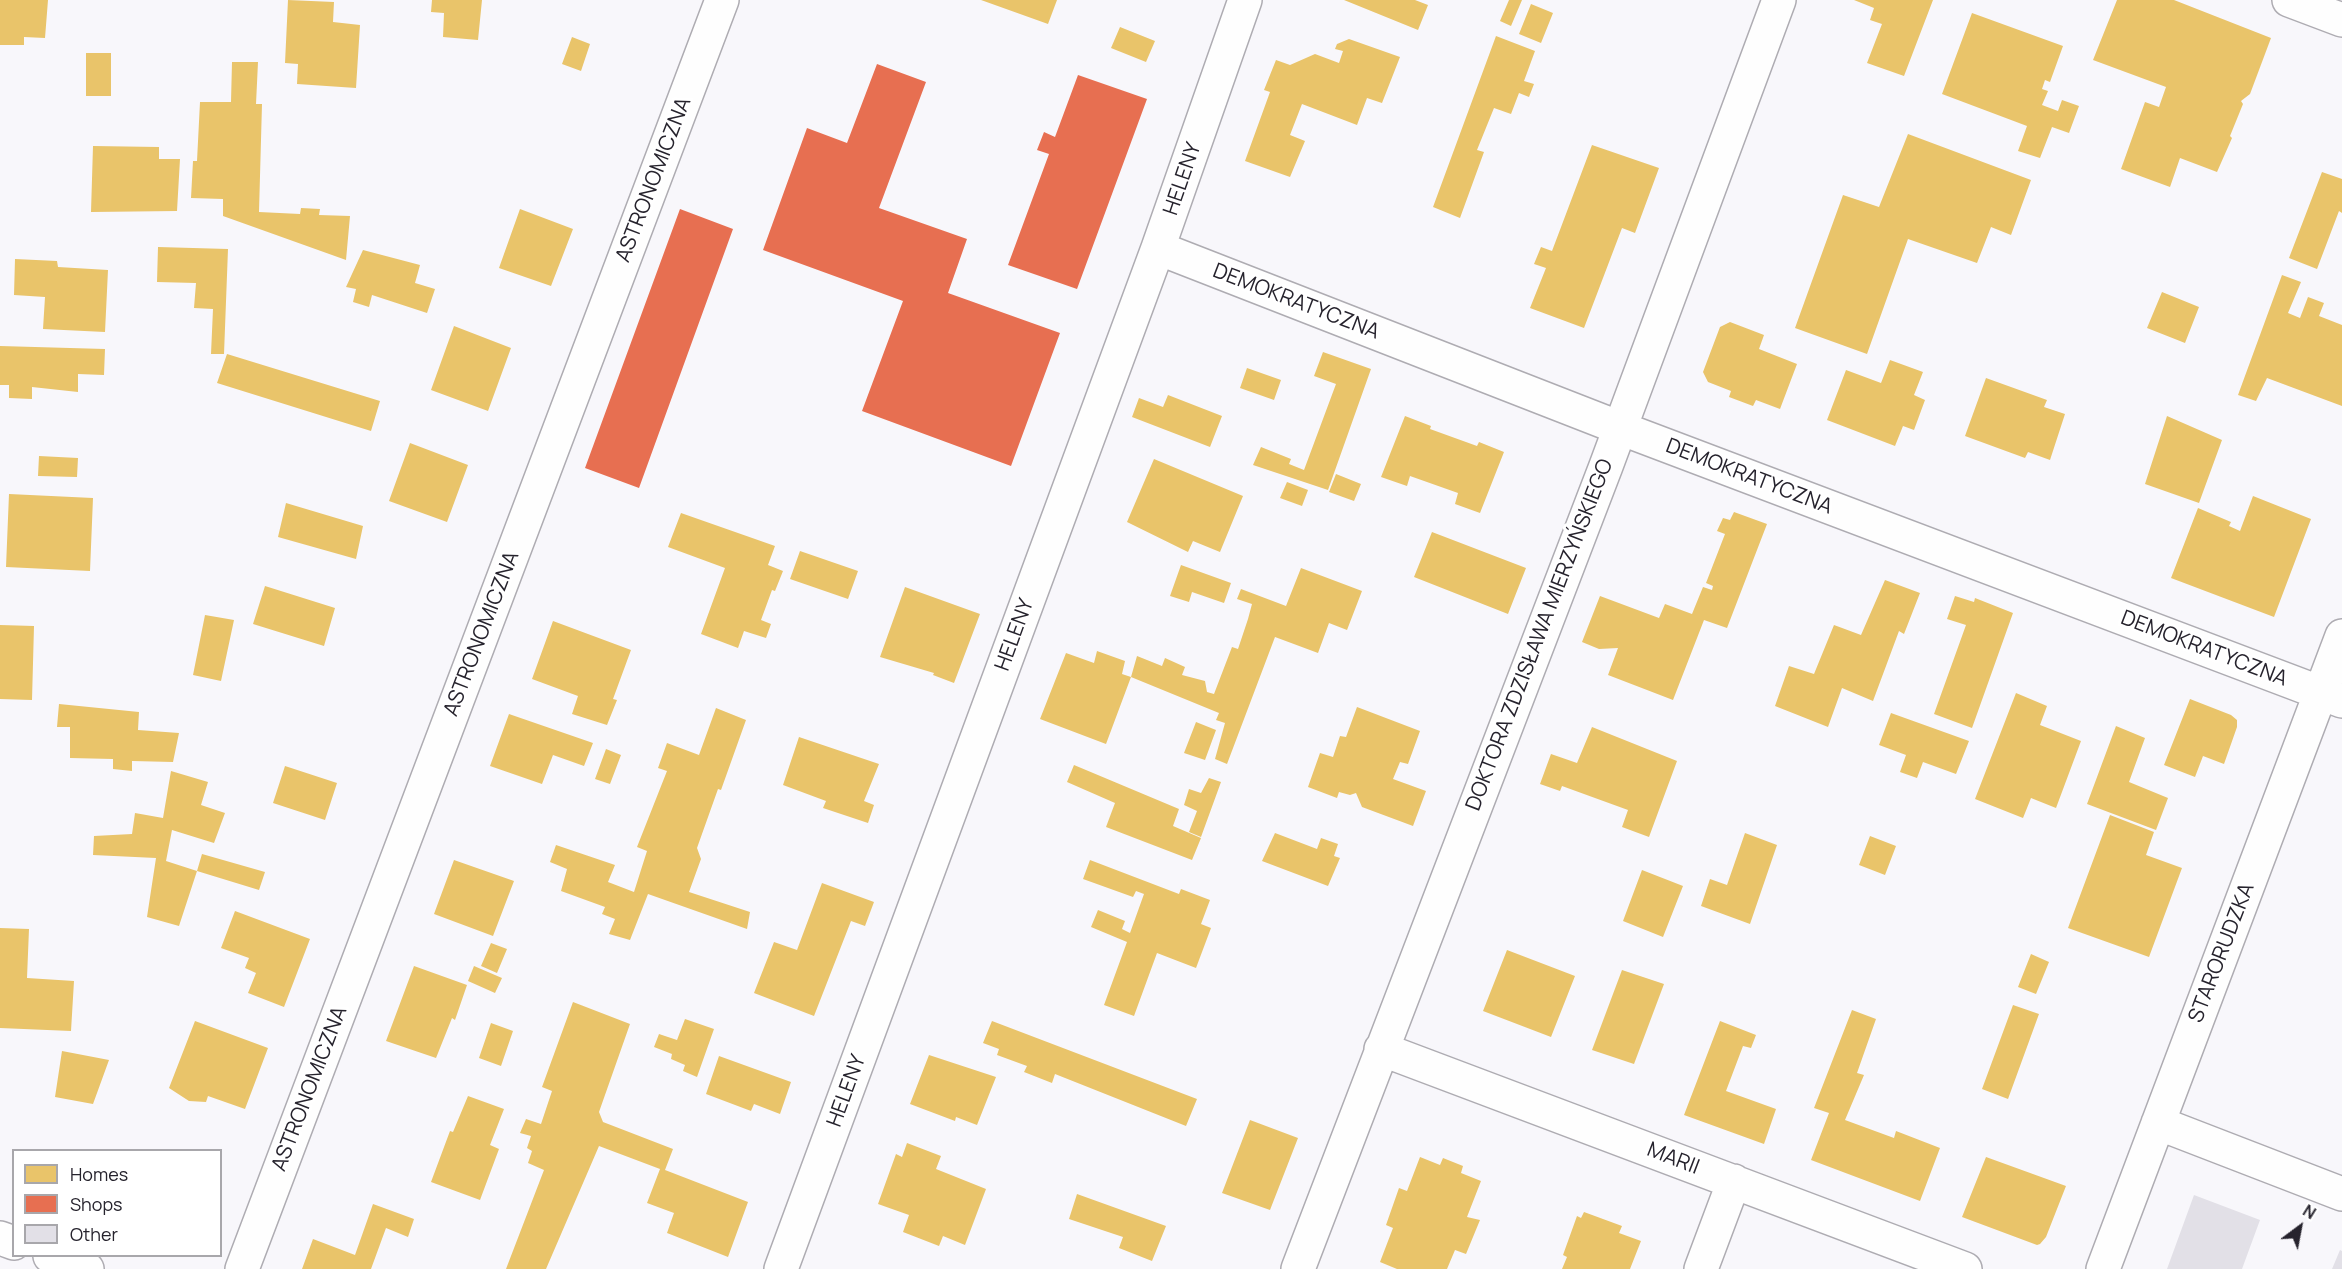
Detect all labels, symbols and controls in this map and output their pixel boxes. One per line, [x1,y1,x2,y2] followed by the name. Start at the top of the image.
[611,94,697,266] street label: ASTRONOMICZNA
[1159,139,1207,219] street label: HELENY
[1209,259,1383,345] street label: DEMOKRATYCZNA
[1662,434,1836,520] street label: DEMOKRATYCZNA
[1461,456,1619,814] street label: DOKTORA ZDZISŁAWA MIERZYŃSKIEGO
[439,548,525,720] street label: ASTRONOMICZNA
[990,595,1040,675] street label: HELENY
[2117,606,2291,692] street label: DEMOKRATYCZNA
[2184,880,2260,1026] street label: STARORUDZKA
[267,1003,353,1175] street label: ASTRONOMICZNA
[822,1051,872,1131] street label: HELENY
[1643,1138,1703,1180] street label: MARII
[12,1149,222,1257] legend
[70,1162,128,1186] text: Homes
[70,1192,122,1216] text: Shops
[2270,1197,2330,1257] north arrow
[2299,1199,2320,1224] text: N
[70,1222,118,1246] text: Other

